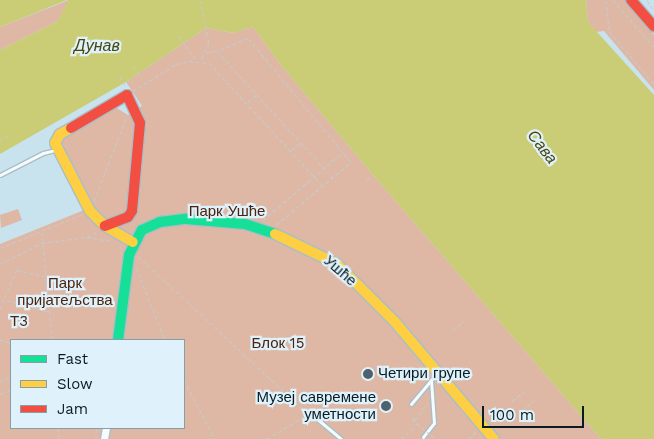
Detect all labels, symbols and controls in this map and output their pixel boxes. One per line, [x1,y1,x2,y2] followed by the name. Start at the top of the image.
[74,36,120,56] water label: Дунав
[523,126,561,168] water label: Сава
[189,203,265,221] park label: Парк Ушће
[320,252,360,290] street label: Ушће
[17,274,113,309] park label: Парк пријатељства
[10,313,28,331] park label: Т3
[251,335,305,353] park label: Блок 15
[10,339,185,429] legend
[57,350,88,368] text: Fast
[378,365,471,383] place label: Четири групе
[362,368,374,380] marker: Четири групе
[57,375,93,393] text: Slow
[257,388,376,423] place label: Музеј савремене уметности
[484,396,586,428] scale bar
[57,400,88,418] text: Jam
[380,400,392,412] marker: Музеј савремене уметности
[490,406,534,424] text: 100 m

